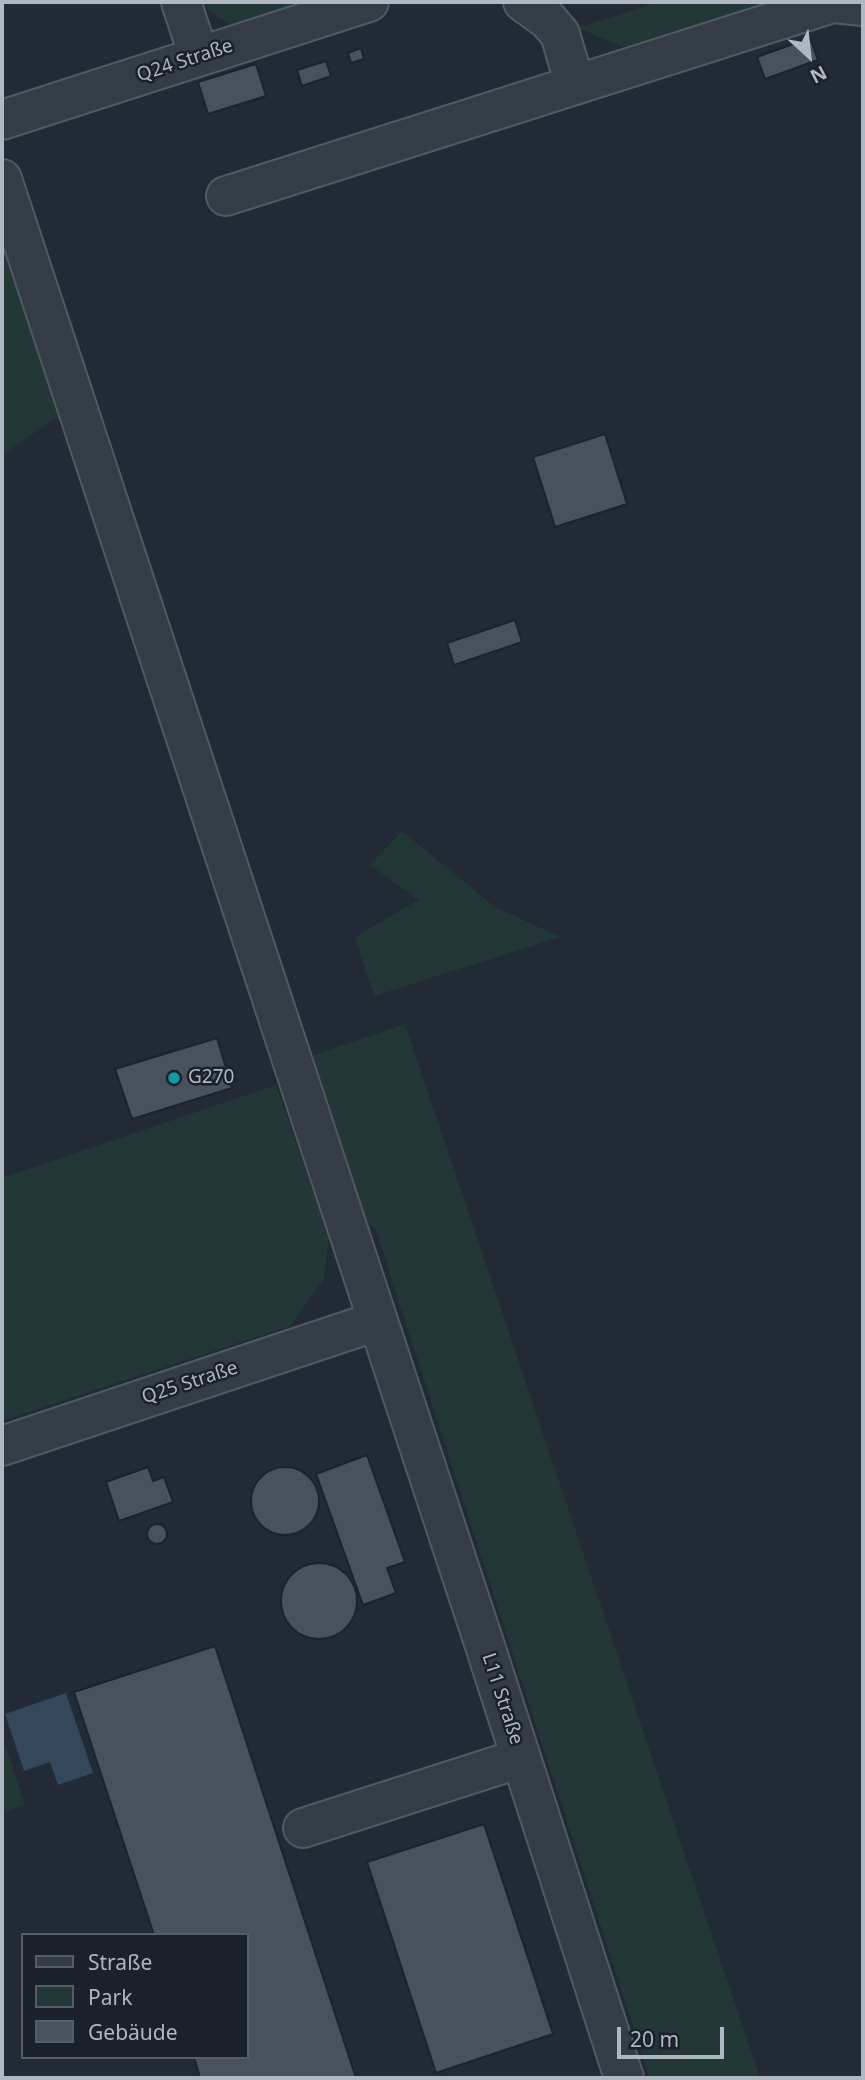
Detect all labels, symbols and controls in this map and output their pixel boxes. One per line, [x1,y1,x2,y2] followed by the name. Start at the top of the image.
[774,21,844,91] north arrow
[134,35,236,87] street label: Q24 Straße
[806,60,831,90] text: N
[188,1067,234,1089] place label: G270
[166,1070,182,1086] marker: G270
[139,1357,241,1409] street label: Q25 Straße
[477,1650,527,1748] street label: L11 Straße
[21,1933,248,2059] legend
[88,1948,152,1976] text: Straße
[88,1983,132,2011] text: Park
[620,2014,727,2058] scale bar
[88,2018,178,2046] text: Gebäude
[630,2025,679,2053] text: 20 m

